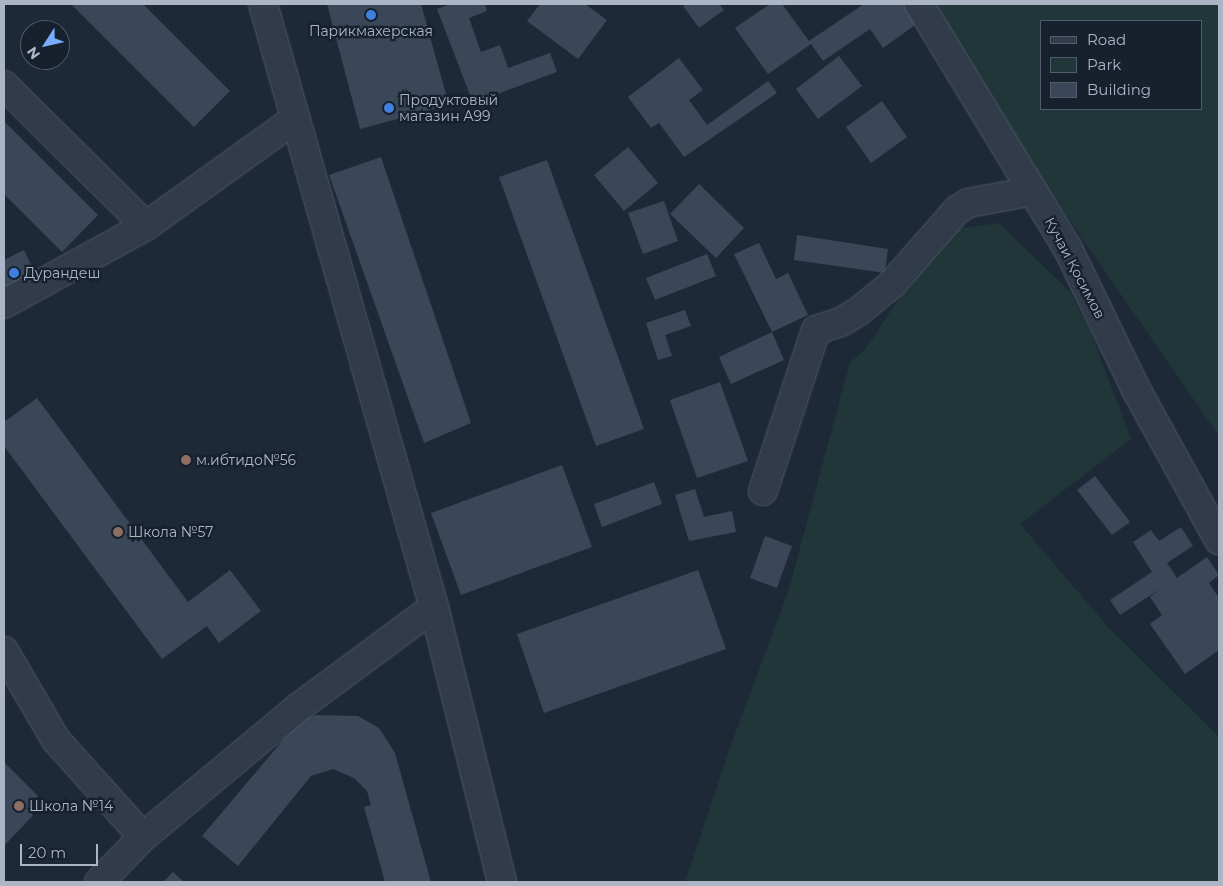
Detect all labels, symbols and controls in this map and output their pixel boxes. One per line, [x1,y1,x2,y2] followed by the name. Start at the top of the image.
[365,9,377,21] marker: Парикмахерская
[20,20,70,70] north arrow
[1040,20,1203,110] legend
[309,23,433,39] place label: Парикмахерская
[1087,30,1126,49] text: Road
[23,43,44,63] text: N
[1087,55,1121,74] text: Park
[1087,80,1151,99] text: Building
[399,92,498,124] place label: Продуктовый магазин А99
[383,102,395,114] marker: Продуктовый магазин А99
[1041,215,1109,321] street label: Кучаи Қосимов
[24,265,100,281] place label: Дурандеш
[8,267,20,279] marker: Дурандеш
[196,452,296,468] place label: м.ибтидо№56
[180,454,192,466] marker: м.ибтидо№56
[128,524,214,540] place label: Школа №57
[112,526,124,538] marker: Школа №57
[29,798,113,814] place label: Школа №14
[13,800,25,812] marker: Школа №14
[22,834,100,866] scale bar
[28,843,66,862] text: 20 m

